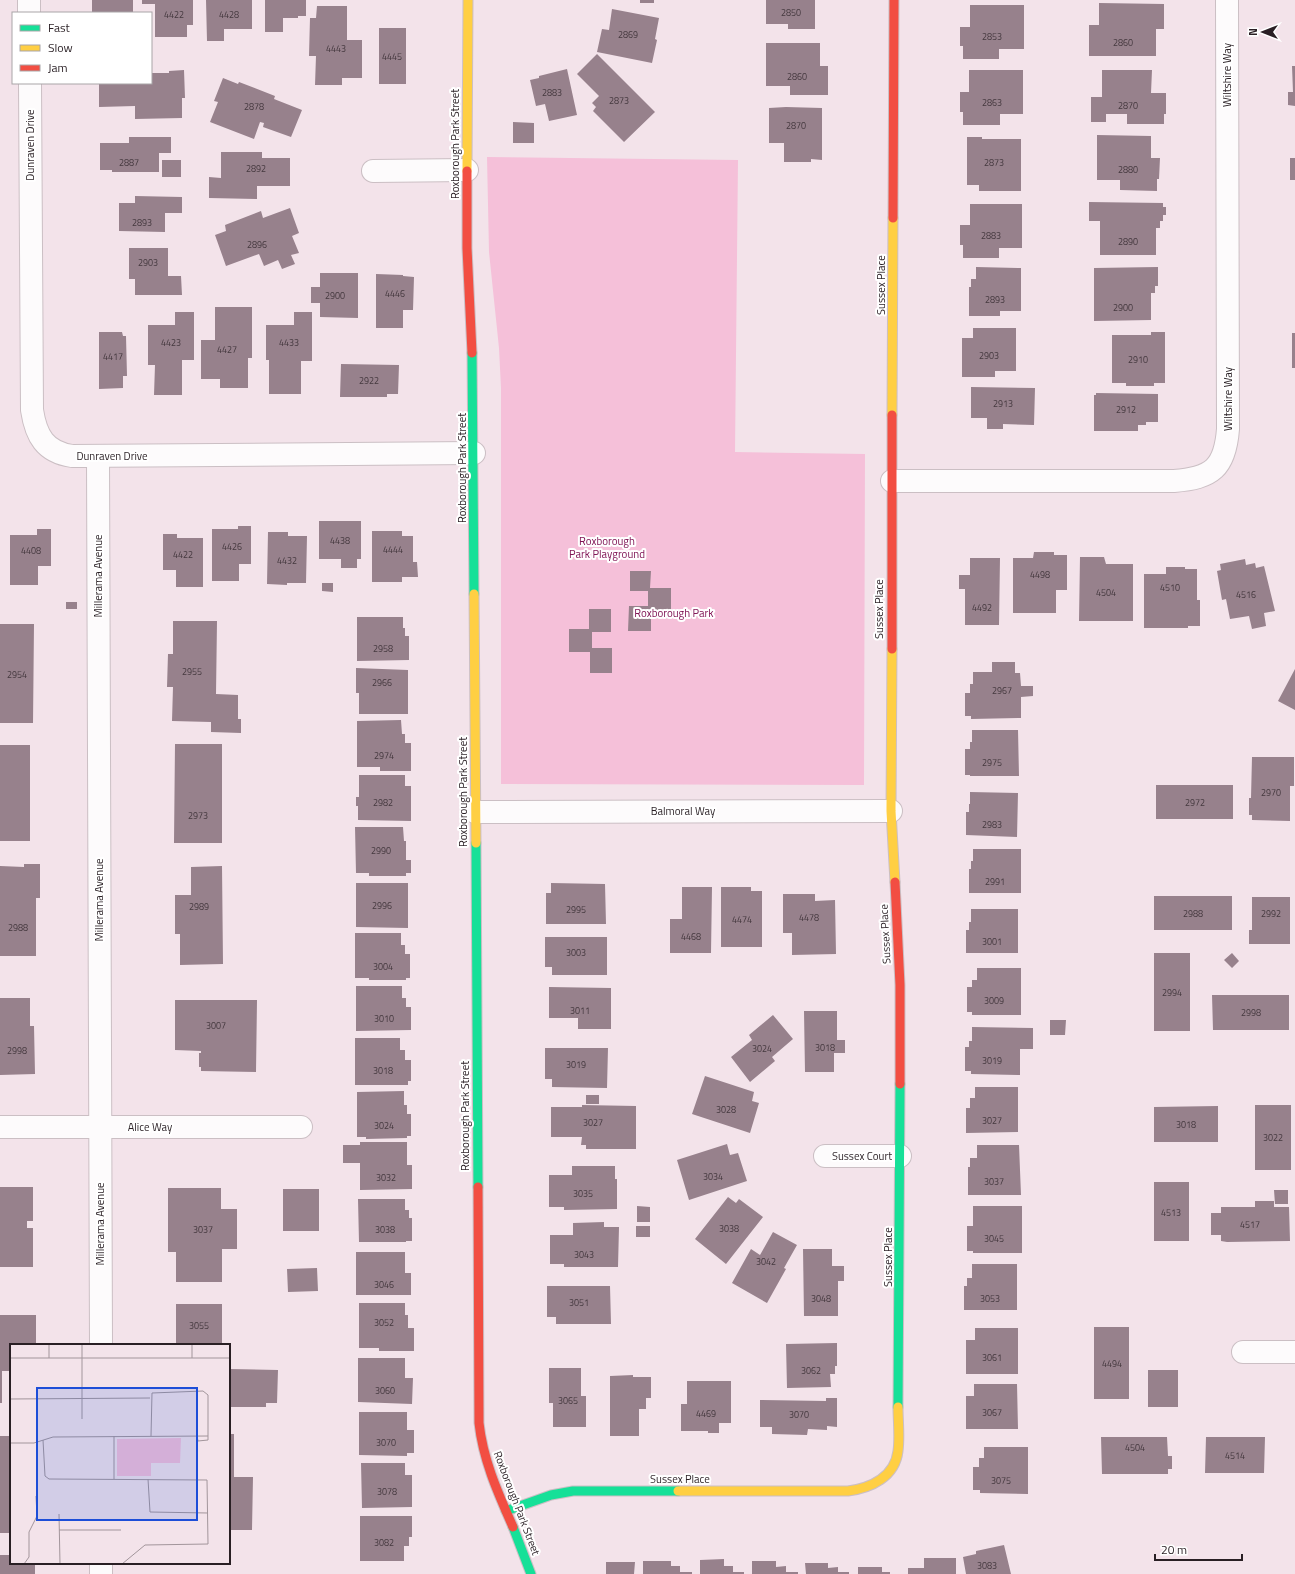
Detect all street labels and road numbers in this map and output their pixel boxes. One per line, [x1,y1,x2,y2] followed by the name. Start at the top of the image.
[1219,42,1235,107] street label: Wiltshire Way
[447,89,463,199] street label: Roxborough Park Street
[22,109,38,181] street label: Dunraven Drive
[873,255,889,315] street label: Sussex Place
[1220,366,1236,431] street label: Wiltshire Way
[454,413,470,523] street label: Roxborough Park Street
[76,448,148,464] street label: Dunraven Drive
[90,534,106,618] street label: Millerama Avenue
[871,579,887,639] street label: Sussex Place
[455,737,471,847] street label: Roxborough Park Street
[651,803,716,819] street label: Balmoral Way
[91,858,107,942] street label: Millerama Avenue
[875,903,895,964] street label: Sussex Place
[457,1061,473,1171] street label: Roxborough Park Street
[128,1119,173,1135] street label: Alice Way
[832,1148,892,1164] street label: Sussex Court
[92,1182,108,1266] street label: Millerama Avenue
[880,1227,896,1287] street label: Sussex Place
[490,1449,544,1557] street label: Roxborough Park Street
[650,1471,710,1487] street label: Sussex Place

